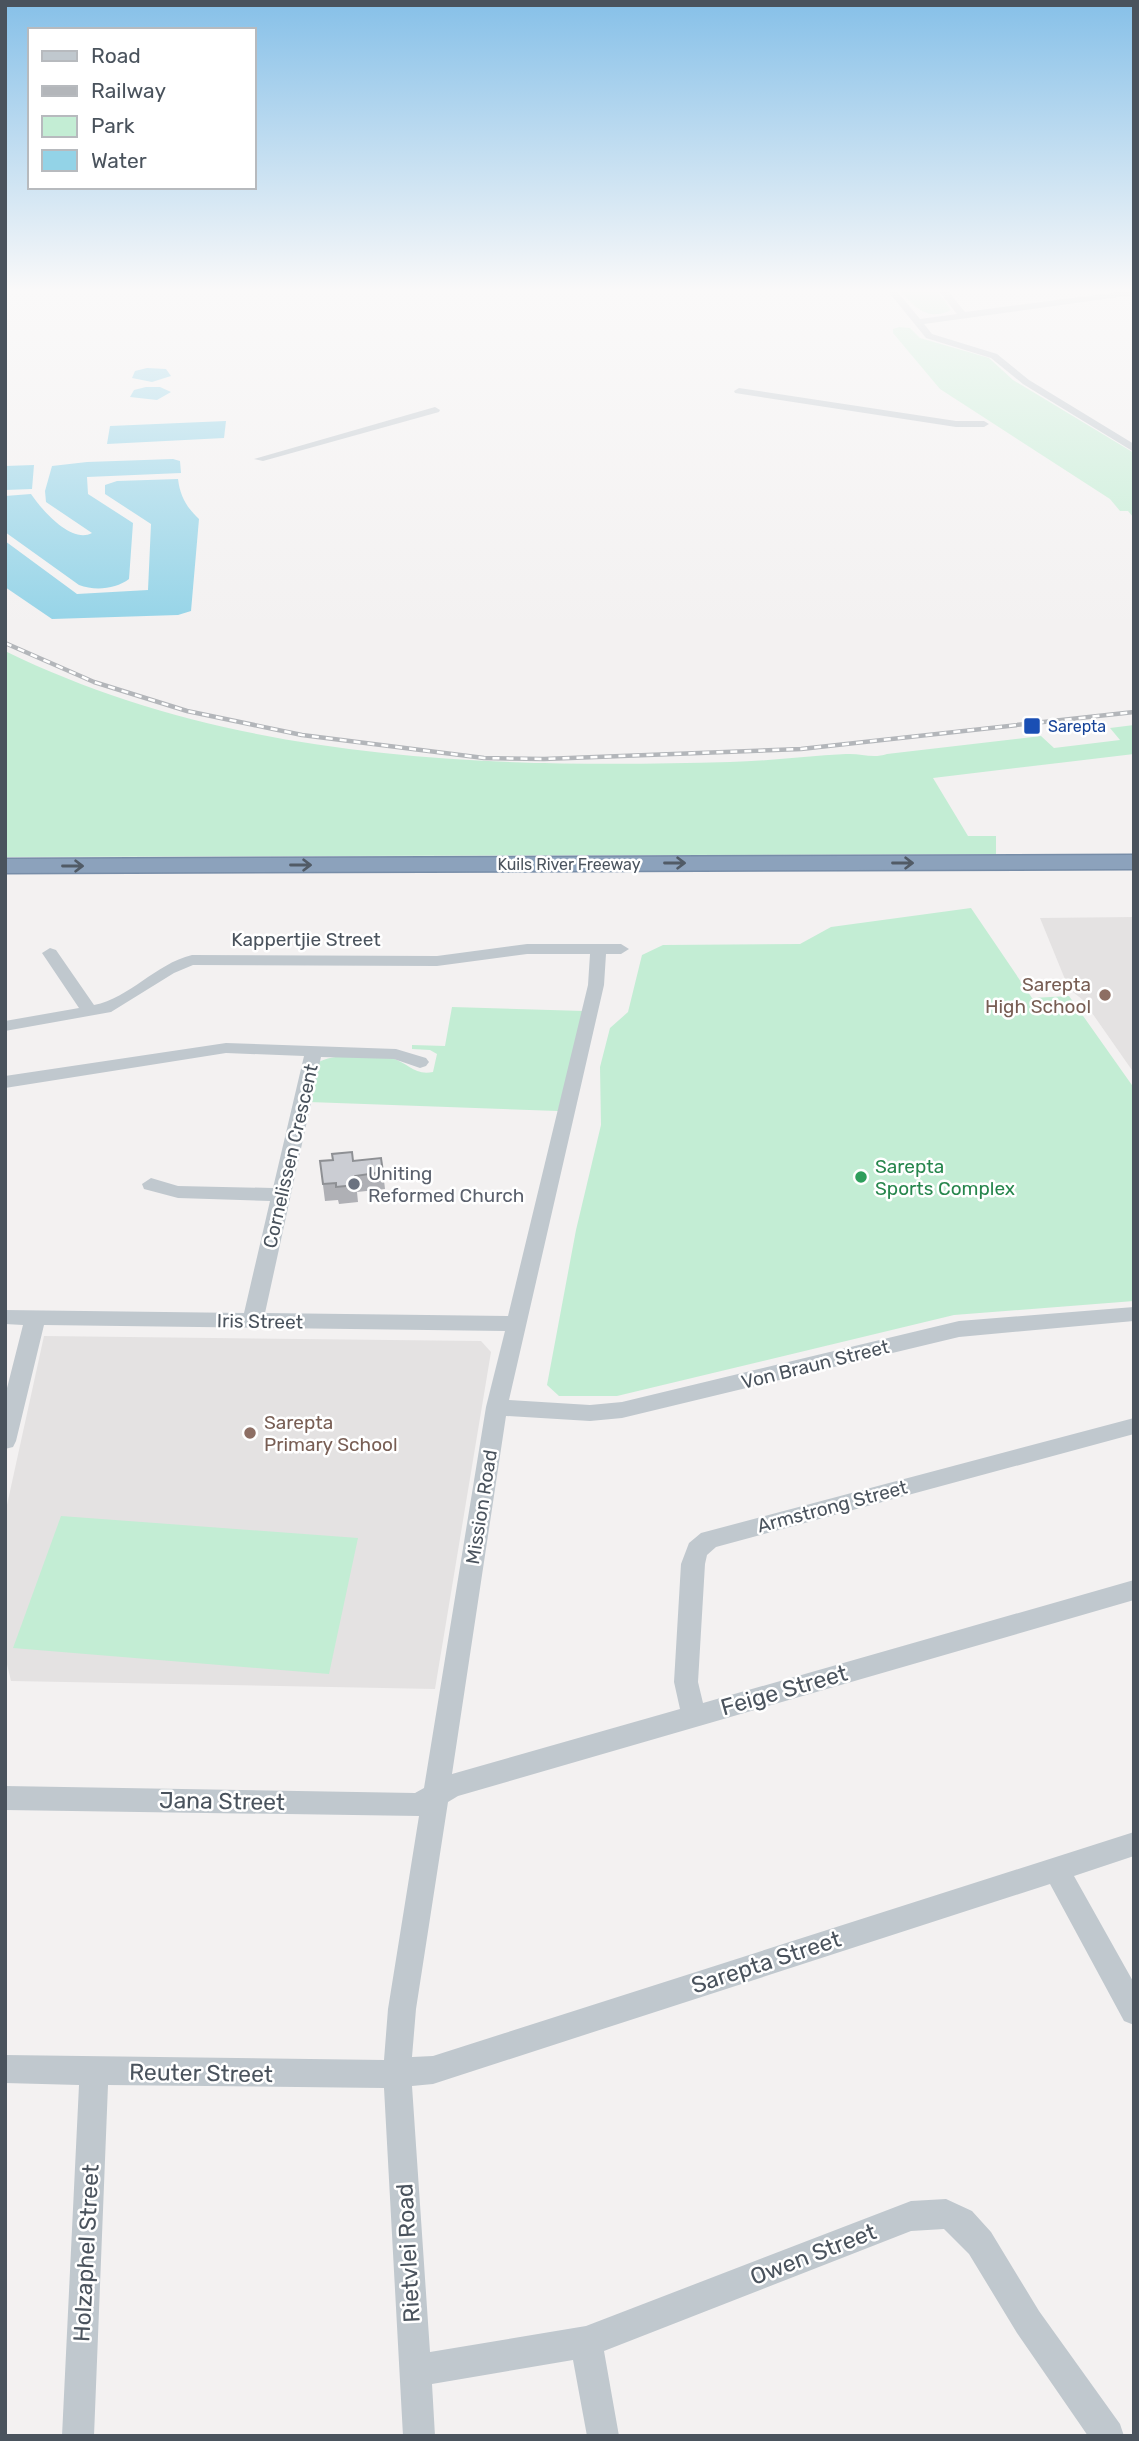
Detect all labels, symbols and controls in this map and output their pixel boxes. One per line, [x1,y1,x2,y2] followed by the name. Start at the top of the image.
[28,28,256,189] legend
[91,43,141,68] text: Road
[91,78,166,103] text: Railway
[91,113,135,138] text: Park
[91,148,147,173] text: Water
[1022,716,1042,736] marker: Sarepta
[1048,717,1106,736] place label: Sarepta
[497,855,641,874] street label: Kuils River Freeway
[664,856,687,870] one-way arrow
[891,856,914,870] one-way arrow
[289,858,312,872] one-way arrow
[62,859,85,873] one-way arrow
[231,928,381,951] street label: Kappertjie Street
[985,973,1091,1018] place label: Sarepta High School
[1097,987,1113,1003] marker: Sarepta High School
[258,1061,323,1250] street label: Cornelissen Crescent
[875,1155,1015,1200] place label: Sarepta Sports Complex
[368,1162,524,1207] place label: Uniting Reformed Church
[853,1169,869,1185] marker: Sarepta Sports Complex
[346,1176,362,1192] marker: Uniting Reformed Church
[217,1309,304,1334] street label: Iris Street
[739,1335,892,1394] street label: Von Braun Street
[264,1411,398,1456] place label: Sarepta Primary School
[242,1425,258,1441] marker: Sarepta Primary School
[461,1448,502,1566] street label: Mission Road
[755,1475,910,1538] street label: Armstrong Street
[717,1659,851,1721] street label: Feige Street
[159,1786,285,1816] street label: Jana Street
[688,1925,844,1999] street label: Sarepta Street
[129,2058,273,2088] street label: Reuter Street
[67,2163,105,2343] street label: Holzaphel Street
[390,2183,426,2323] street label: Rietvlei Road
[746,2217,880,2291] street label: Owen Street

